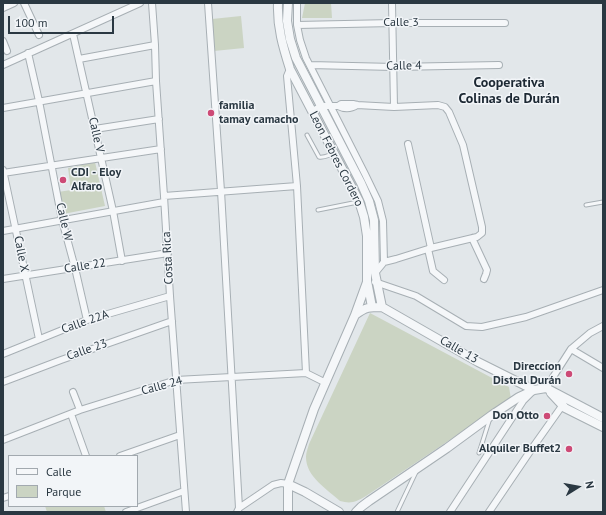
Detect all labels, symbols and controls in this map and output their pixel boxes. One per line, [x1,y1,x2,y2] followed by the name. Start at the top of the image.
[10,8,116,34] scale bar
[15,15,48,30] text: 100 m
[383,16,419,30] street label: Calle 3
[386,58,422,74] street label: Calle 4
[458,75,560,108] district label: Cooperativa Colinas de Durán
[219,99,298,127] place label: familia tamay camacho
[206,108,216,118] marker: familia tamay camacho
[306,109,366,209] street label: Leon Febres Cordero
[85,116,107,154] street label: Calle V
[71,166,121,194] place label: CDI - Eloy Alfaro
[58,175,68,185] marker: CDI - Eloy Alfaro
[53,201,75,243] street label: Calle W
[159,231,177,285] street label: Costa Rica
[10,235,32,273] street label: Calle X
[63,256,107,276] street label: Calle 22
[59,307,111,337] street label: Calle 22A
[437,333,481,367] street label: Calle 13
[65,336,109,364] street label: Calle 23
[493,360,561,388] place label: Direccíon Distral Durán
[564,369,574,379] marker: Direccíon Distral Durán
[140,374,184,398] street label: Calle 24
[493,409,539,423] place label: Don Otto
[542,411,552,421] marker: Don Otto
[479,442,561,456] place label: Alquiler Buffet2
[564,444,574,454] marker: Alquiler Buffet2
[8,455,138,507] legend
[46,464,72,479] text: Calle
[558,467,598,507] north arrow
[582,480,597,490] text: N
[46,484,81,499] text: Parque

